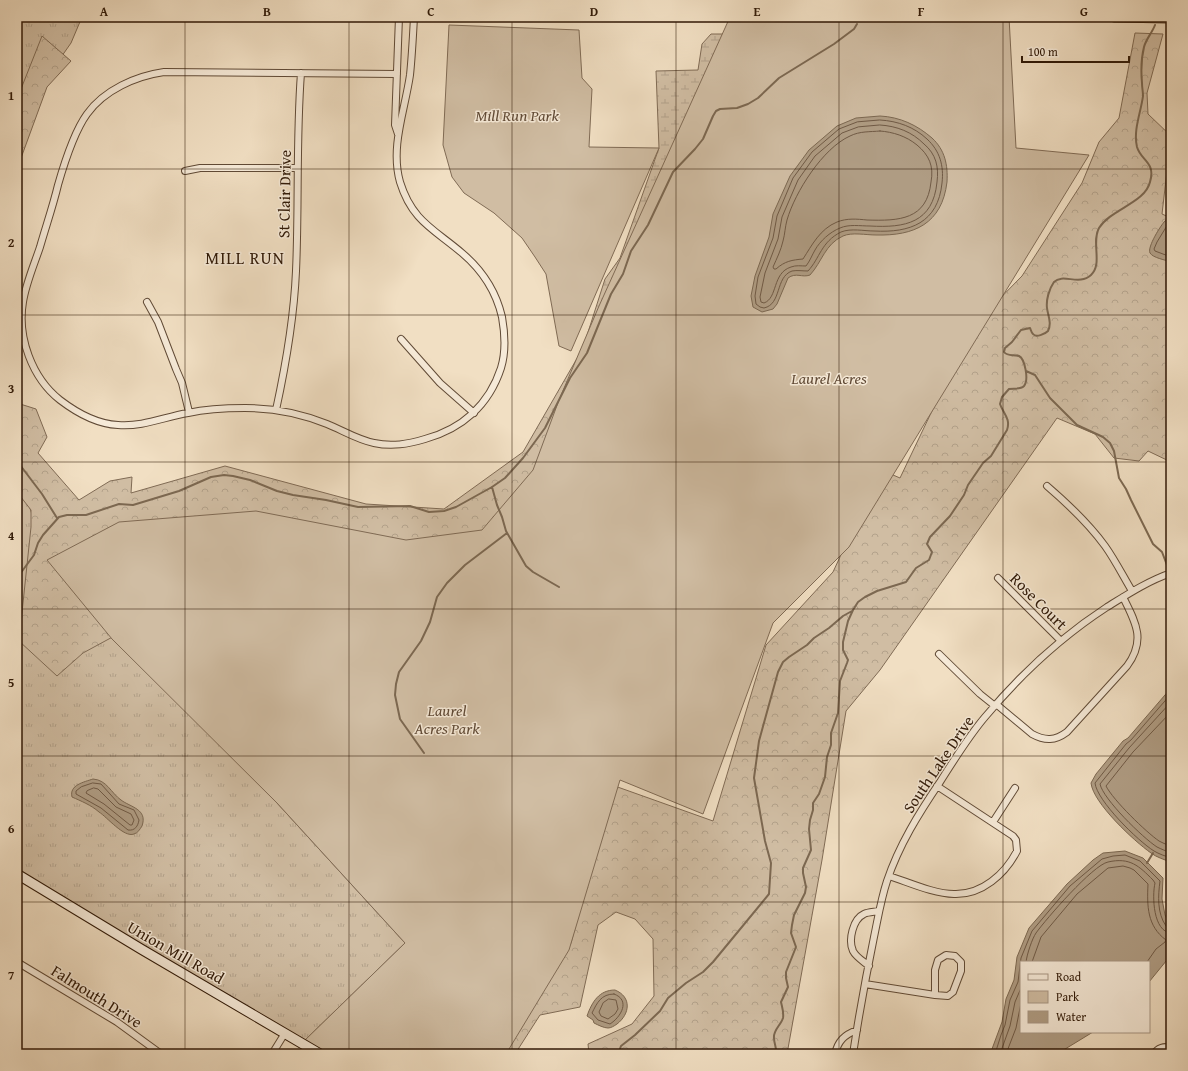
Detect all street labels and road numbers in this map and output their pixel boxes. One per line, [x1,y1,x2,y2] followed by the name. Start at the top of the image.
[271,150,297,238] street label: St Clair Drive
[1005,567,1073,635] street label: Rose Court
[896,710,980,818] street label: South Lake Drive
[123,915,229,990] street label: Union Mill Road
[47,958,147,1034] street label: Falmouth Drive

